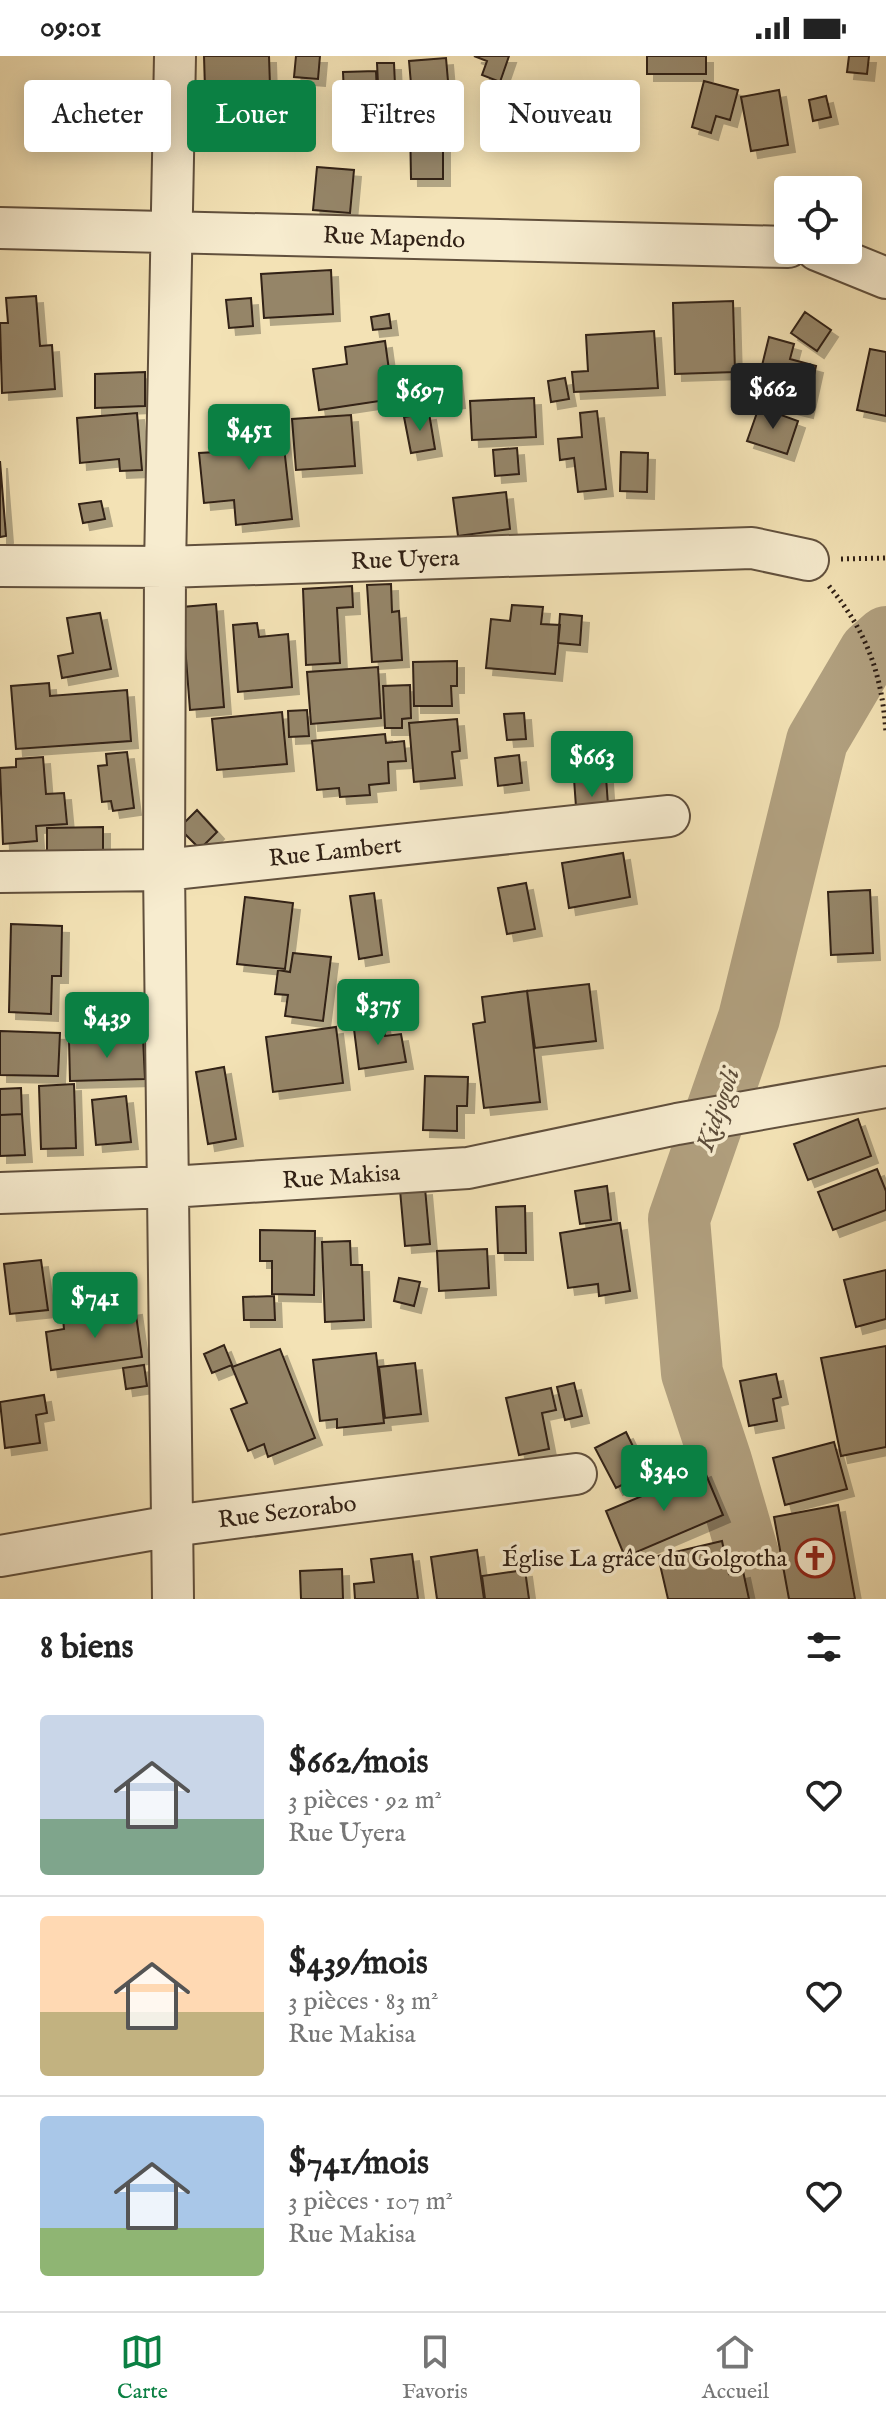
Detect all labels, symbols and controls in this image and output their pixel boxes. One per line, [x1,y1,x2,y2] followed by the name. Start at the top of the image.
[40,9,101,47] text: 09:01
[24,80,171,152] chip: Acheter
[187,80,316,152] chip: Louer
[332,80,464,152] chip: Filtres
[480,80,640,152] chip: Nouveau
[774,176,862,264] map controls
[774,176,862,264] button: locate
[322,221,466,256] street label: Rue Mapendo
[726,363,820,431] pin: $662
[373,365,467,433] pin: $697
[749,372,797,405] text: $662
[396,374,444,407] text: $697
[202,404,296,472] pin: $451
[226,413,272,446] text: $451
[350,543,460,578] street label: Rue Uyera
[545,731,639,799] pin: $663
[569,740,615,773] text: $663
[267,830,403,875] street label: Rue Lambert
[331,979,425,1047] pin: $375
[355,988,401,1021] text: $375
[60,992,154,1060] pin: $439
[83,1001,131,1034] text: $439
[689,1062,749,1157] water label: Kidjogoli
[281,1158,402,1197] street label: Rue Makisa
[48,1272,142,1340] pin: $741
[71,1281,119,1314] text: $741
[617,1445,711,1513] pin: $340
[639,1454,689,1487] text: $340
[216,1489,358,1536] street label: Rue Sezorabo
[794,1537,836,1579] church icon: Église La grâce du Golgotha
[502,1544,788,1575] place label: Église La grâce du Golgotha
[802,1625,846,1669] icon: filters
[40,1626,133,1669] text: 8 biens
[288,1741,428,1784] text: $662/mois
[104,1747,200,1843] icon: home
[802,1773,846,1817] icon: heart
[288,1784,442,1817] text: 3 pièces · 92 m²
[288,1817,406,1850] text: Rue Uyera
[288,1942,428,1985] text: $439/mois
[104,1948,200,2044] icon: home
[802,1974,846,2018] icon: heart
[288,1985,438,2018] text: 3 pièces · 83 m²
[288,2018,416,2051] text: Rue Makisa
[288,2142,429,2185] text: $741/mois
[104,2148,200,2244] icon: home
[802,2174,846,2218] icon: heart
[288,2185,453,2218] text: 3 pièces · 107 m²
[288,2218,416,2251] text: Rue Makisa
[117,2330,168,2406] tab: Carte
[402,2330,468,2406] tab: Favoris
[702,2330,769,2406] tab: Accueil

